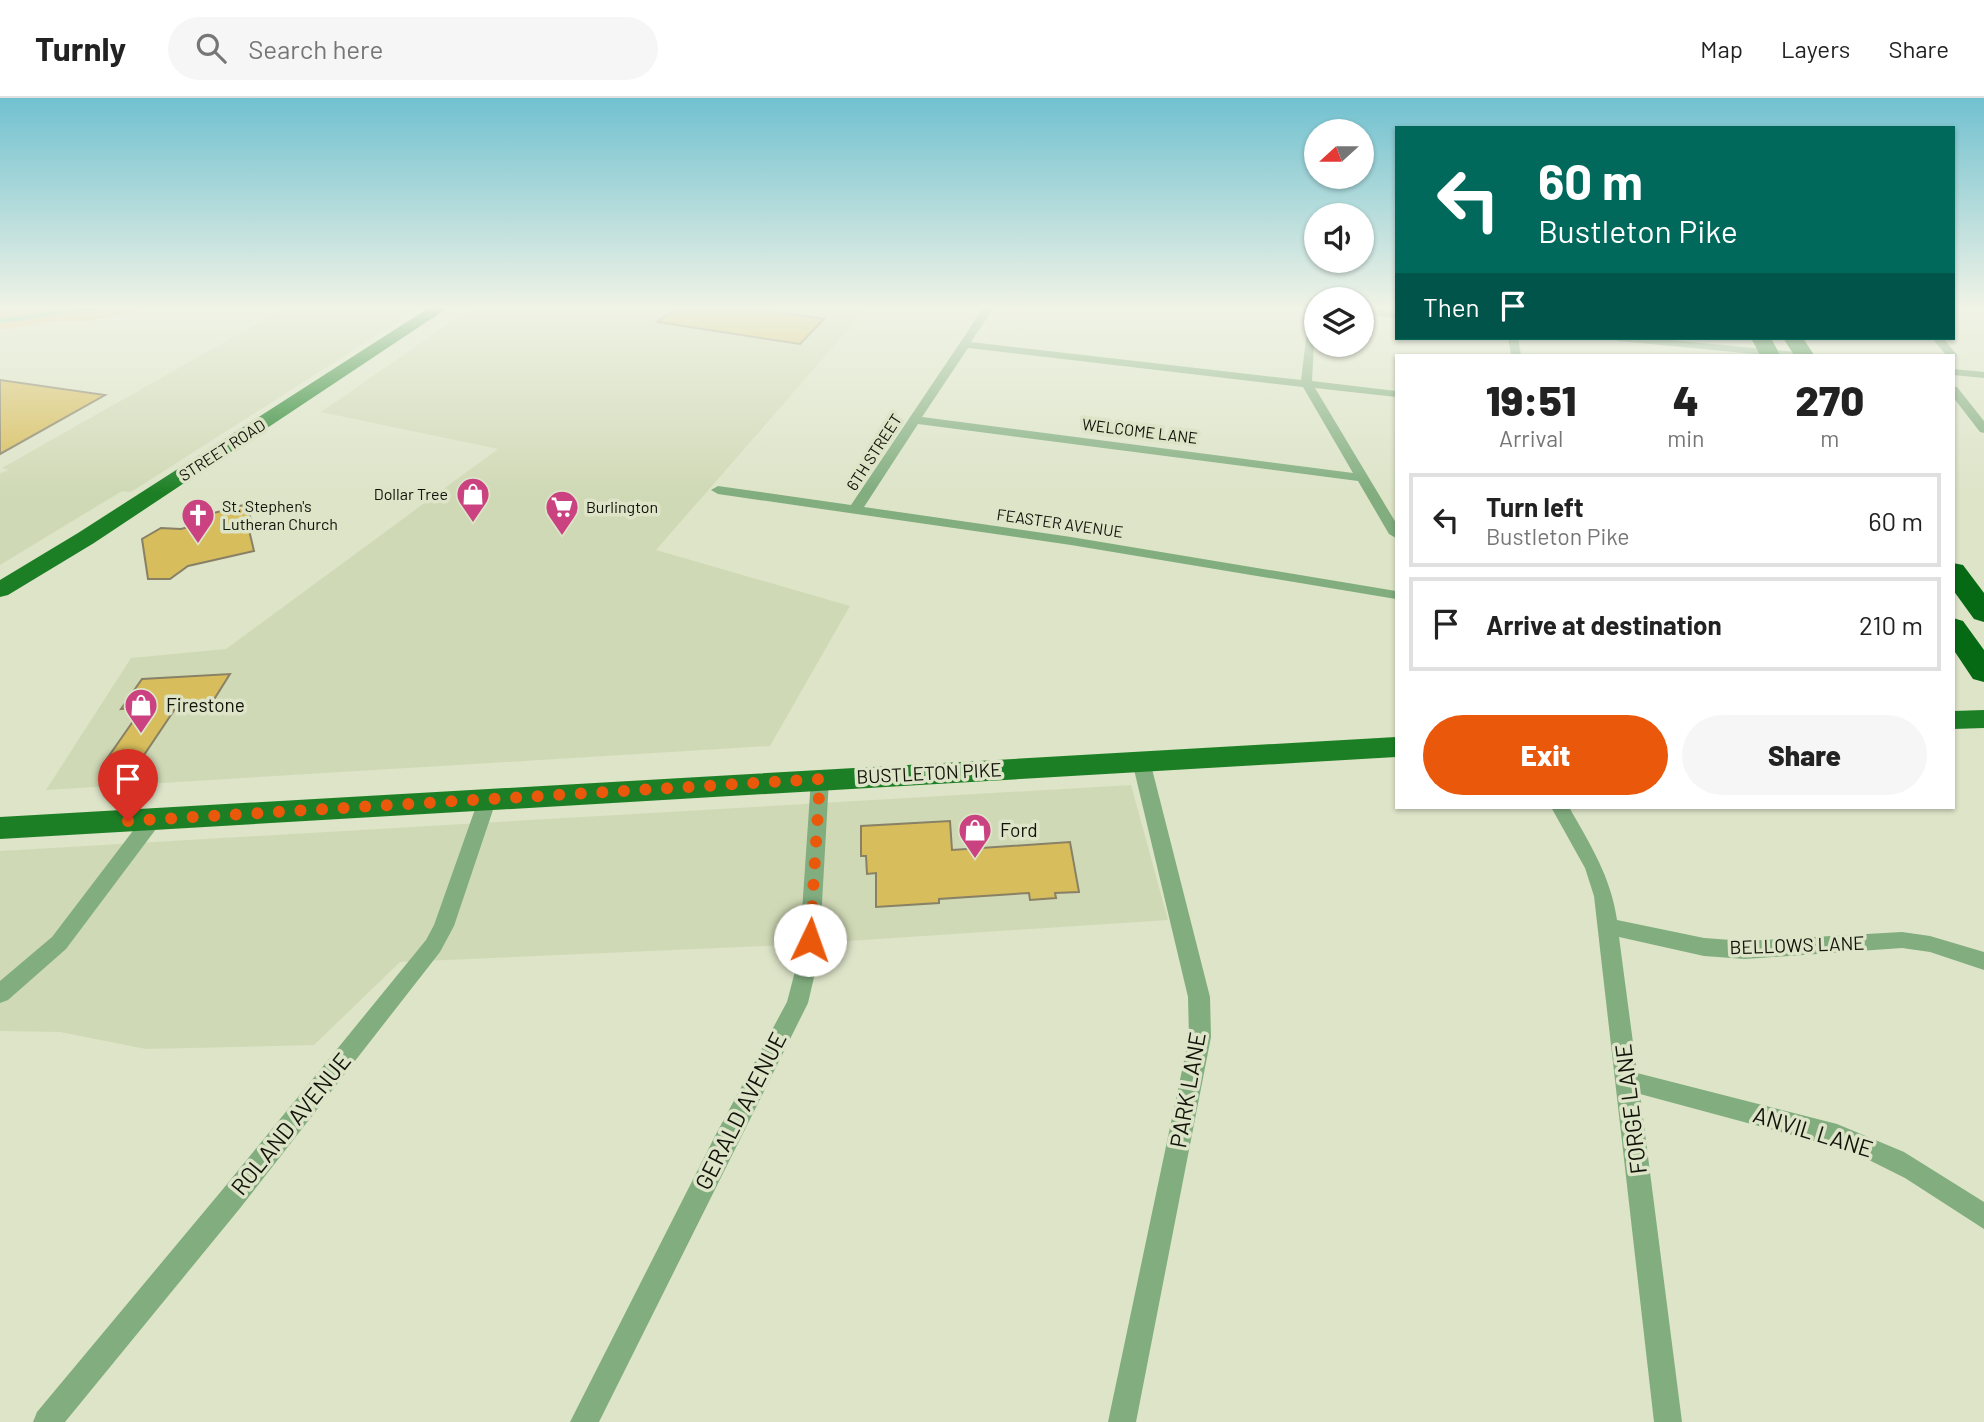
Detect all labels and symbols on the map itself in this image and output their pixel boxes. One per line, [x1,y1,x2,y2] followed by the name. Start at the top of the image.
[1304,119,1374,189] north arrow
[842,410,905,494] street label: 6TH STREET
[1081,414,1199,447] street label: WELCOME LANE
[175,415,268,484] street label: STREET ROAD
[454,475,492,524] shop icon: Dollar Tree
[374,484,448,503] place label: Dollar Tree
[543,488,581,537] supermarket icon: Burlington
[179,496,217,545] church icon: St. Stephen's Lutheran Church
[222,496,338,533] place label: St. Stephen's Lutheran Church
[586,497,658,516] place label: Burlington
[996,504,1124,541] street label: FEASTER AVENUE
[122,686,160,735] shop icon: Firestone
[166,693,245,716] place label: Firestone
[98,749,158,821] pin
[856,757,1002,788] street label: BUSTLETON PIKE
[956,811,994,860] shop icon: Ford
[1000,818,1038,841] place label: Ford
[773,903,847,977] position arrow
[1729,931,1865,958] street label: BELLOWS LANE
[688,1027,792,1194] street label: GERALD AVENUE
[1163,1030,1211,1150] street label: PARK LANE
[1608,1042,1652,1176] street label: FORGE LANE
[224,1047,356,1200] street label: ROLAND AVENUE
[1750,1100,1877,1163] street label: ANVIL LANE

